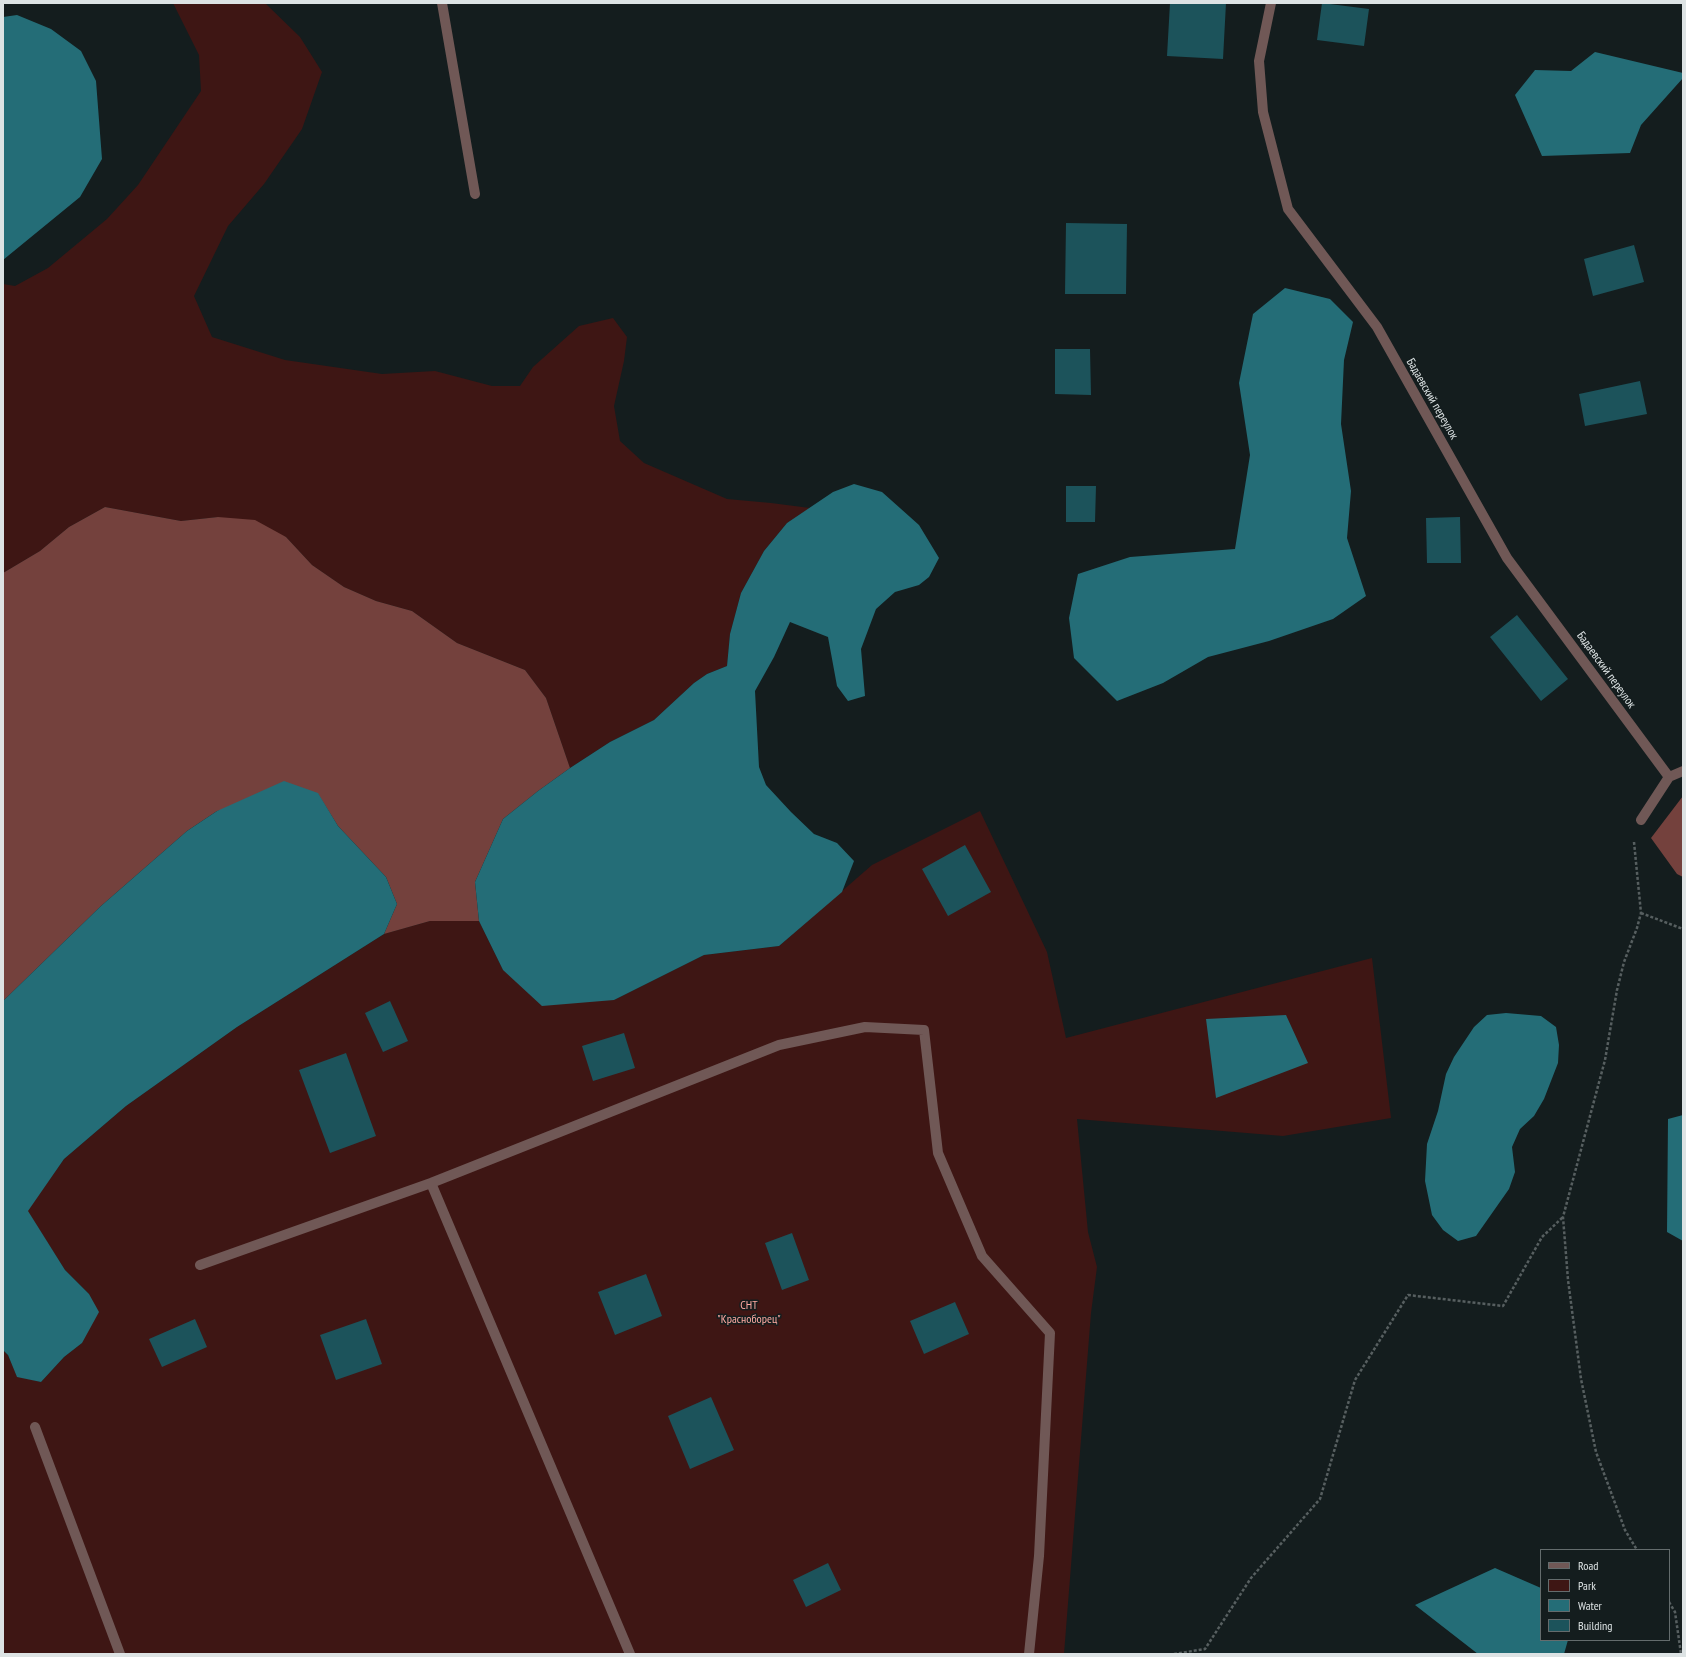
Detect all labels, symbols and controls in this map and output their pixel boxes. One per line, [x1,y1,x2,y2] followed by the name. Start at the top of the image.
[1403,356,1461,442] street label: Бадаевский переулок
[1573,629,1639,711] street label: Бадаевский переулок
[717,1299,781,1327] park label: СНТ "Красноборец"
[1540,1549,1670,1641] legend
[1578,1558,1598,1573] text: Road
[1578,1578,1596,1593] text: Park
[1578,1598,1602,1613] text: Water
[1578,1618,1613,1633] text: Building

